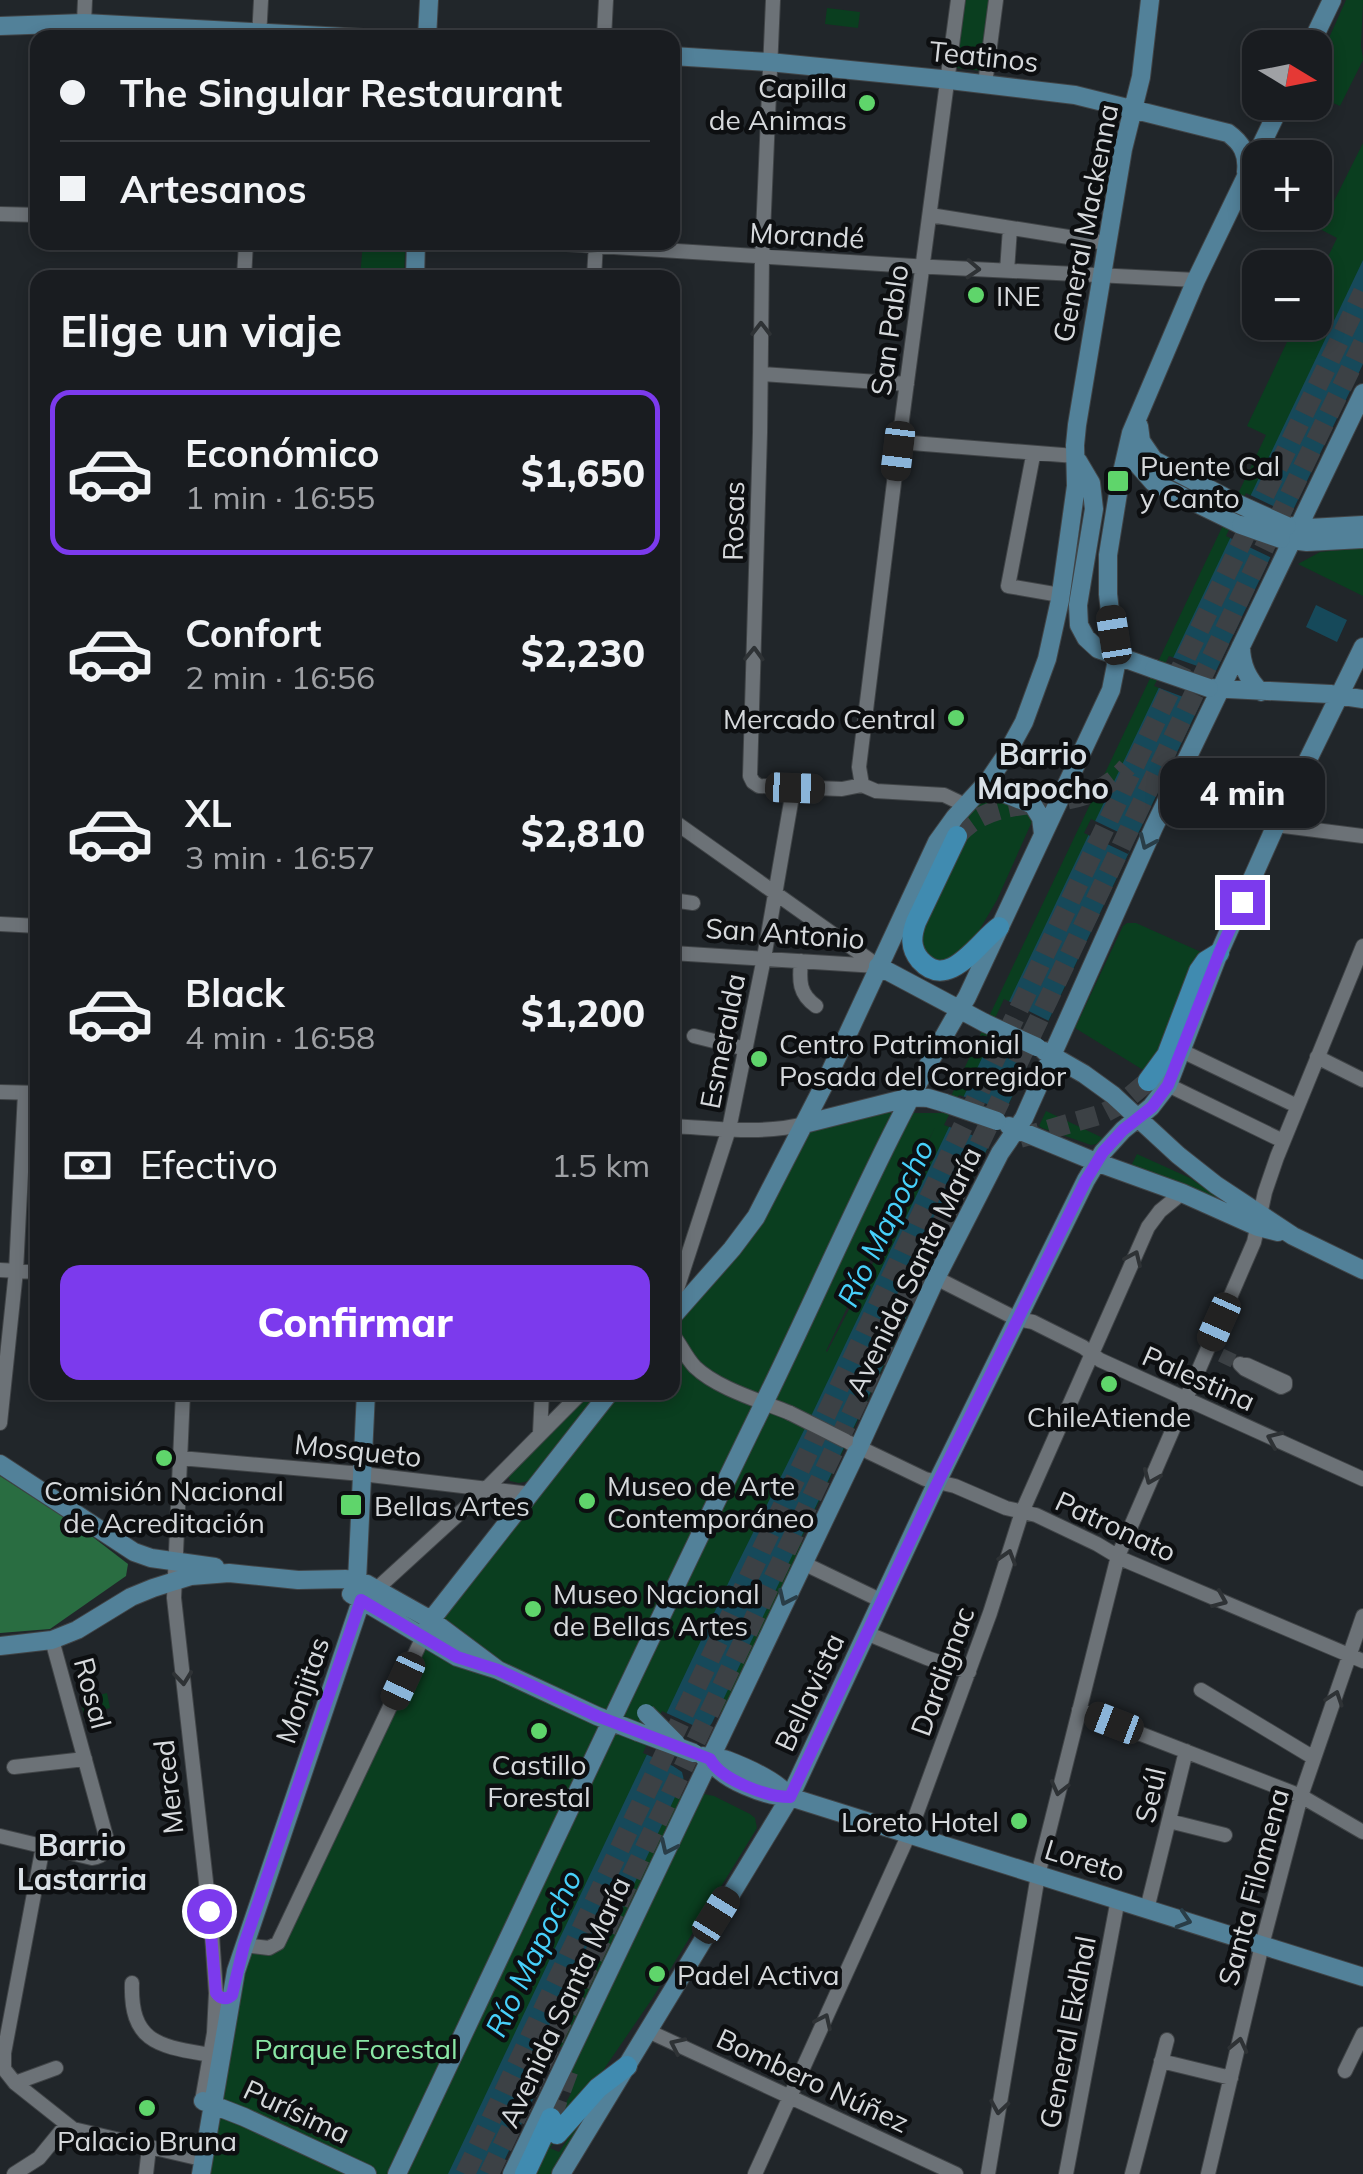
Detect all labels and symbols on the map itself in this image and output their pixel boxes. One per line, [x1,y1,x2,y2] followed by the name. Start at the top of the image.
[1242,30,1332,120] north arrow
[928,33,1040,79] street label: Teatinos
[709,70,847,137] place label: Capilla de Animas
[856,92,878,114] marker: Capilla de Animas
[1045,101,1125,345] street label: General Mackenna
[749,215,865,255] street label: Morandé
[965,258,981,279] one-way arrow
[863,262,915,398] street label: San Pablo
[996,278,1041,313] place label: INE
[965,284,987,306] marker: INE
[750,321,772,336] one-way arrow
[879,419,917,483] car
[1140,448,1280,515] place label: Puente Cal y Canto
[1105,468,1131,494] marker: Puente Cal y Canto
[715,481,751,561] street label: Rosas
[1094,603,1134,667] car
[743,646,764,662] one-way arrow
[723,701,936,736] place label: Mercado Central
[945,707,967,729] marker: Mercado Central
[977,735,1109,807] district label: Barrio Mapocho
[1160,757,1324,827] callout: 4 min
[764,772,826,804] car
[1140,832,1160,850] one-way arrow
[1220,880,1265,925] route end
[704,910,866,956] street label: San Antonio
[692,970,752,1112] street label: Esmeralda
[779,1026,1067,1093] place label: Centro Patrimonial Posada del Corregidor
[748,1048,770,1070] marker: Centro Patrimonial Posada del Corregidor
[828,1133,942,1313] water label: Río Mapocho
[837,1141,989,1401] street label: Avenida Santa María
[1121,1250,1141,1268] one-way arrow
[1193,1288,1245,1356] car
[1137,1338,1261,1418] street label: Palestina
[1098,1373,1120,1395] marker: ChileAtiende
[1027,1399,1191,1434] place label: ChileAtiende
[293,1426,423,1474] street label: Mosqueto
[1266,1431,1284,1451] one-way arrow
[153,1447,175,1469] marker: Comisión Nacional de Acreditación
[1143,1467,1163,1485] one-way arrow
[607,1468,814,1535] place label: Museo de Arte Contemporáneo
[44,1473,284,1540] place label: Comisión Nacional de Acreditación
[1050,1483,1182,1569] street label: Patronato
[374,1488,530,1523] place label: Bellas Artes
[576,1490,598,1512] marker: Museo de Arte Contemporáneo
[338,1492,364,1518] marker: Bellas Artes
[996,1549,1017,1566] one-way arrow
[553,1576,760,1643] place label: Museo Nacional de Bellas Artes
[779,1588,799,1606] one-way arrow
[1210,1589,1228,1609] one-way arrow
[522,1598,544,1620] marker: Museo Nacional de Bellas Artes
[902,1602,982,1740] street label: Dardignac
[766,1627,852,1757] street label: Bellavista
[268,1632,336,1748] street label: Monjitas
[377,1647,429,1715] car
[67,1654,119,1732] street label: Rosal
[172,1671,193,1687] one-way arrow
[1323,1691,1343,1708] one-way arrow
[1081,1698,1147,1748] car
[528,1720,550,1742] marker: Castillo Forestal
[146,1738,190,1836] street label: Merced
[487,1747,591,1814] place label: Castillo Forestal
[1127,1764,1173,1826] street label: Seúl
[1050,1779,1071,1796] one-way arrow
[1210,1785,1296,1989] street label: Santa Filomena
[841,1804,999,1839] place label: Loreto Hotel
[1008,1810,1030,1832] marker: Loreto Hotel
[17,1826,147,1898] district label: Barrio Lastarria
[1041,1831,1129,1889] street label: Loreto
[660,1837,680,1855] one-way arrow
[476,1863,590,2043] water label: Río Mapocho
[491,1871,637,2133] street label: Avenida Santa María
[687,1882,745,1948] car
[187,1889,232,1934] route start
[1175,1908,1192,1929] one-way arrow
[1031,1933,1103,2131] street label: General Ekdhal
[677,1957,840,1992] place label: Padel Activa
[646,1963,668,1985] marker: Padel Activa
[812,2014,832,2032] one-way arrow
[711,2020,915,2140] street label: Bombero Núñez
[254,2031,458,2066] park label: Parque Forestal
[669,2037,687,2057] one-way arrow
[1227,2037,1248,2054] one-way arrow
[238,2071,356,2151] street label: Purísima
[136,2097,158,2119] marker: Palacio Bruna
[989,2099,1010,2115] one-way arrow
[57,2123,237,2158] place label: Palacio Bruna

